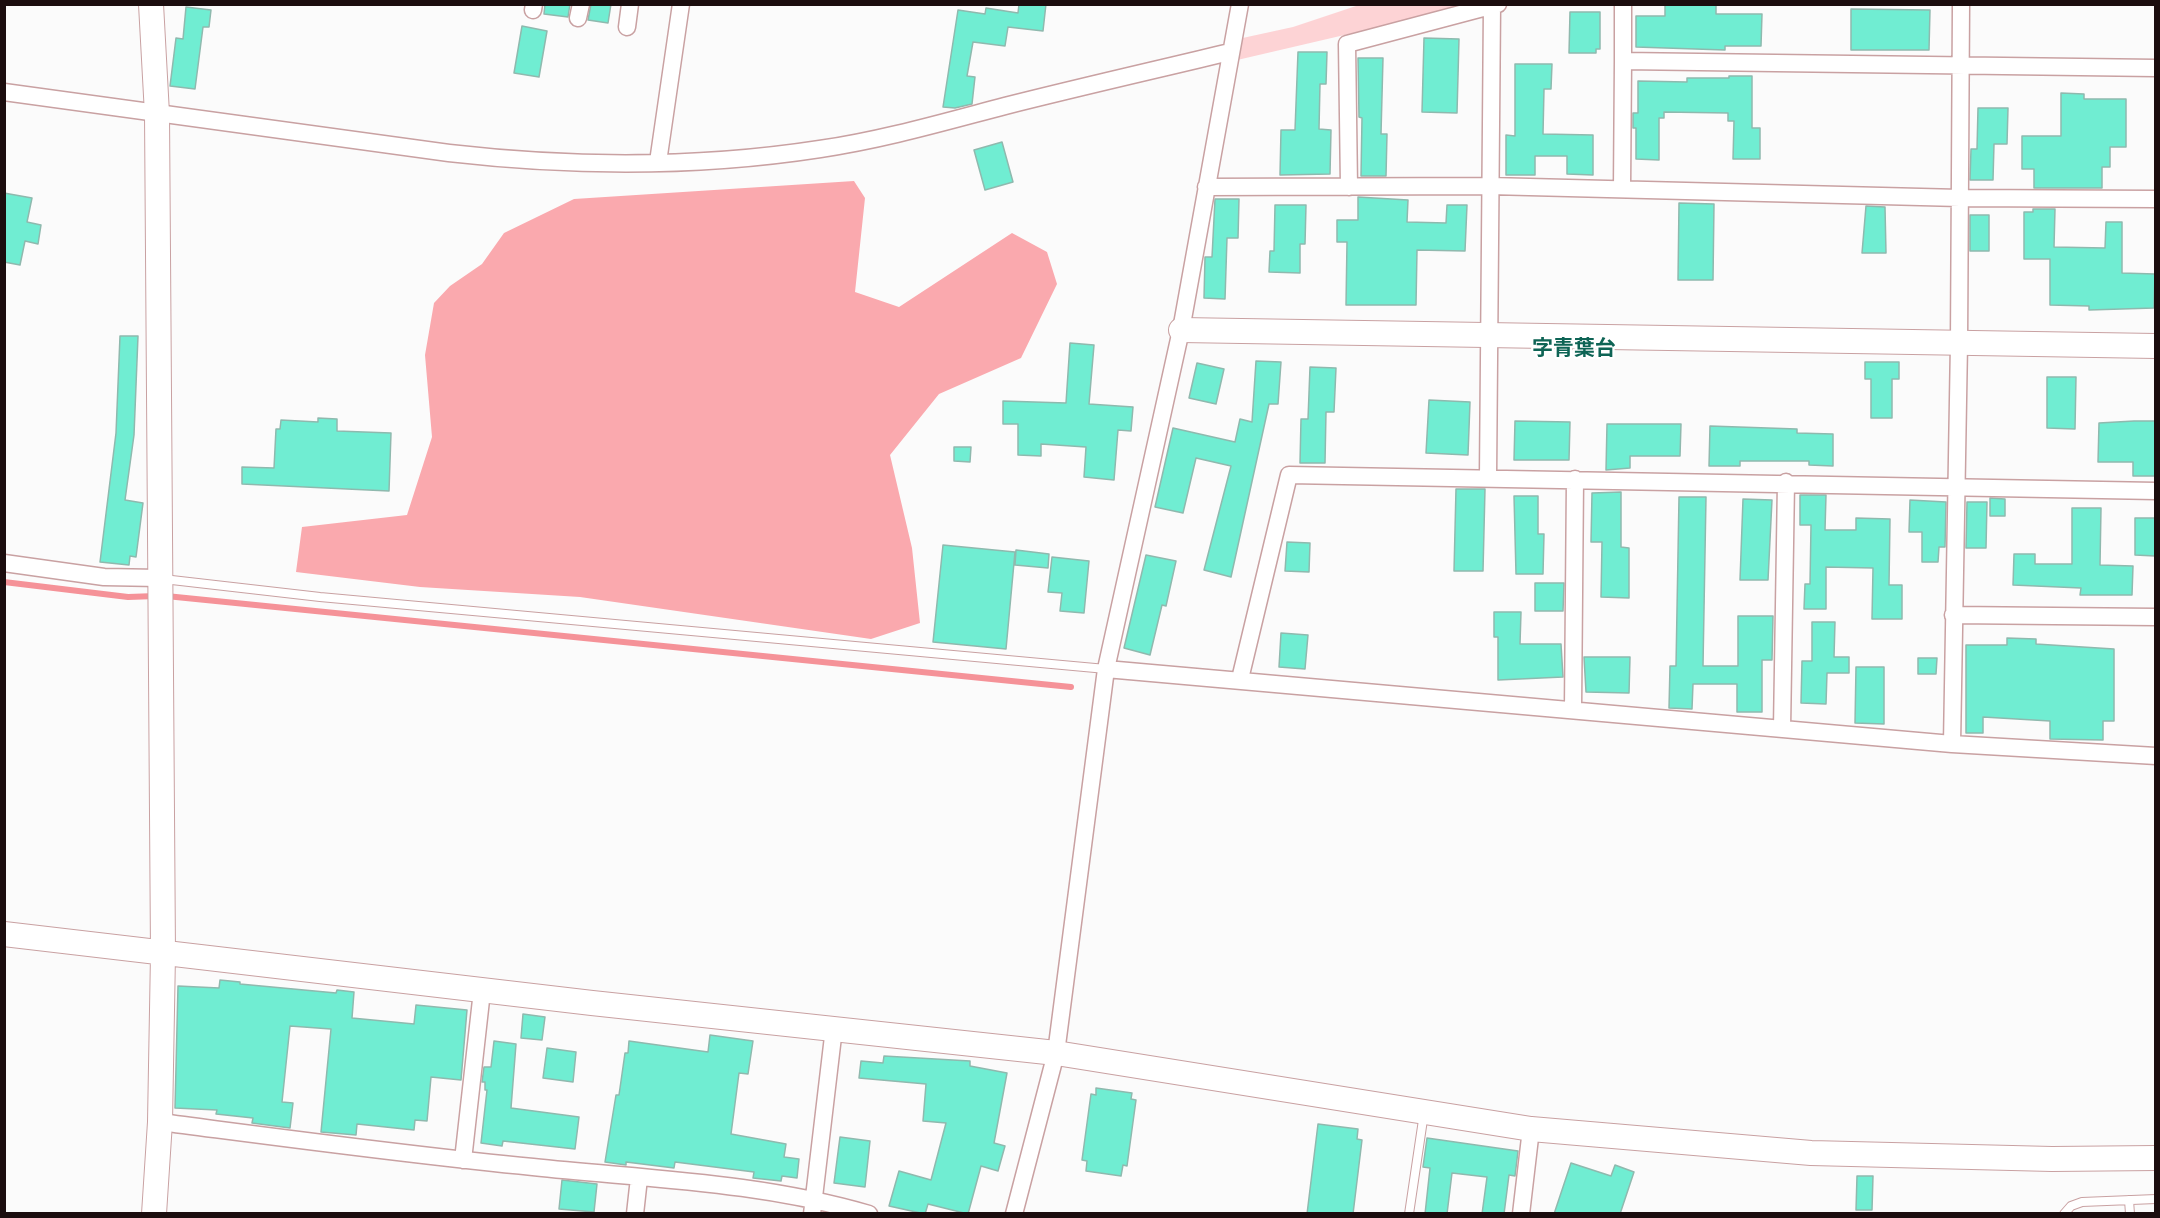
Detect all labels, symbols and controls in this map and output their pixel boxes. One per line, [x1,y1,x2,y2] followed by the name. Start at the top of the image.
[1532,336,1616,362] district label: 字青葉台

